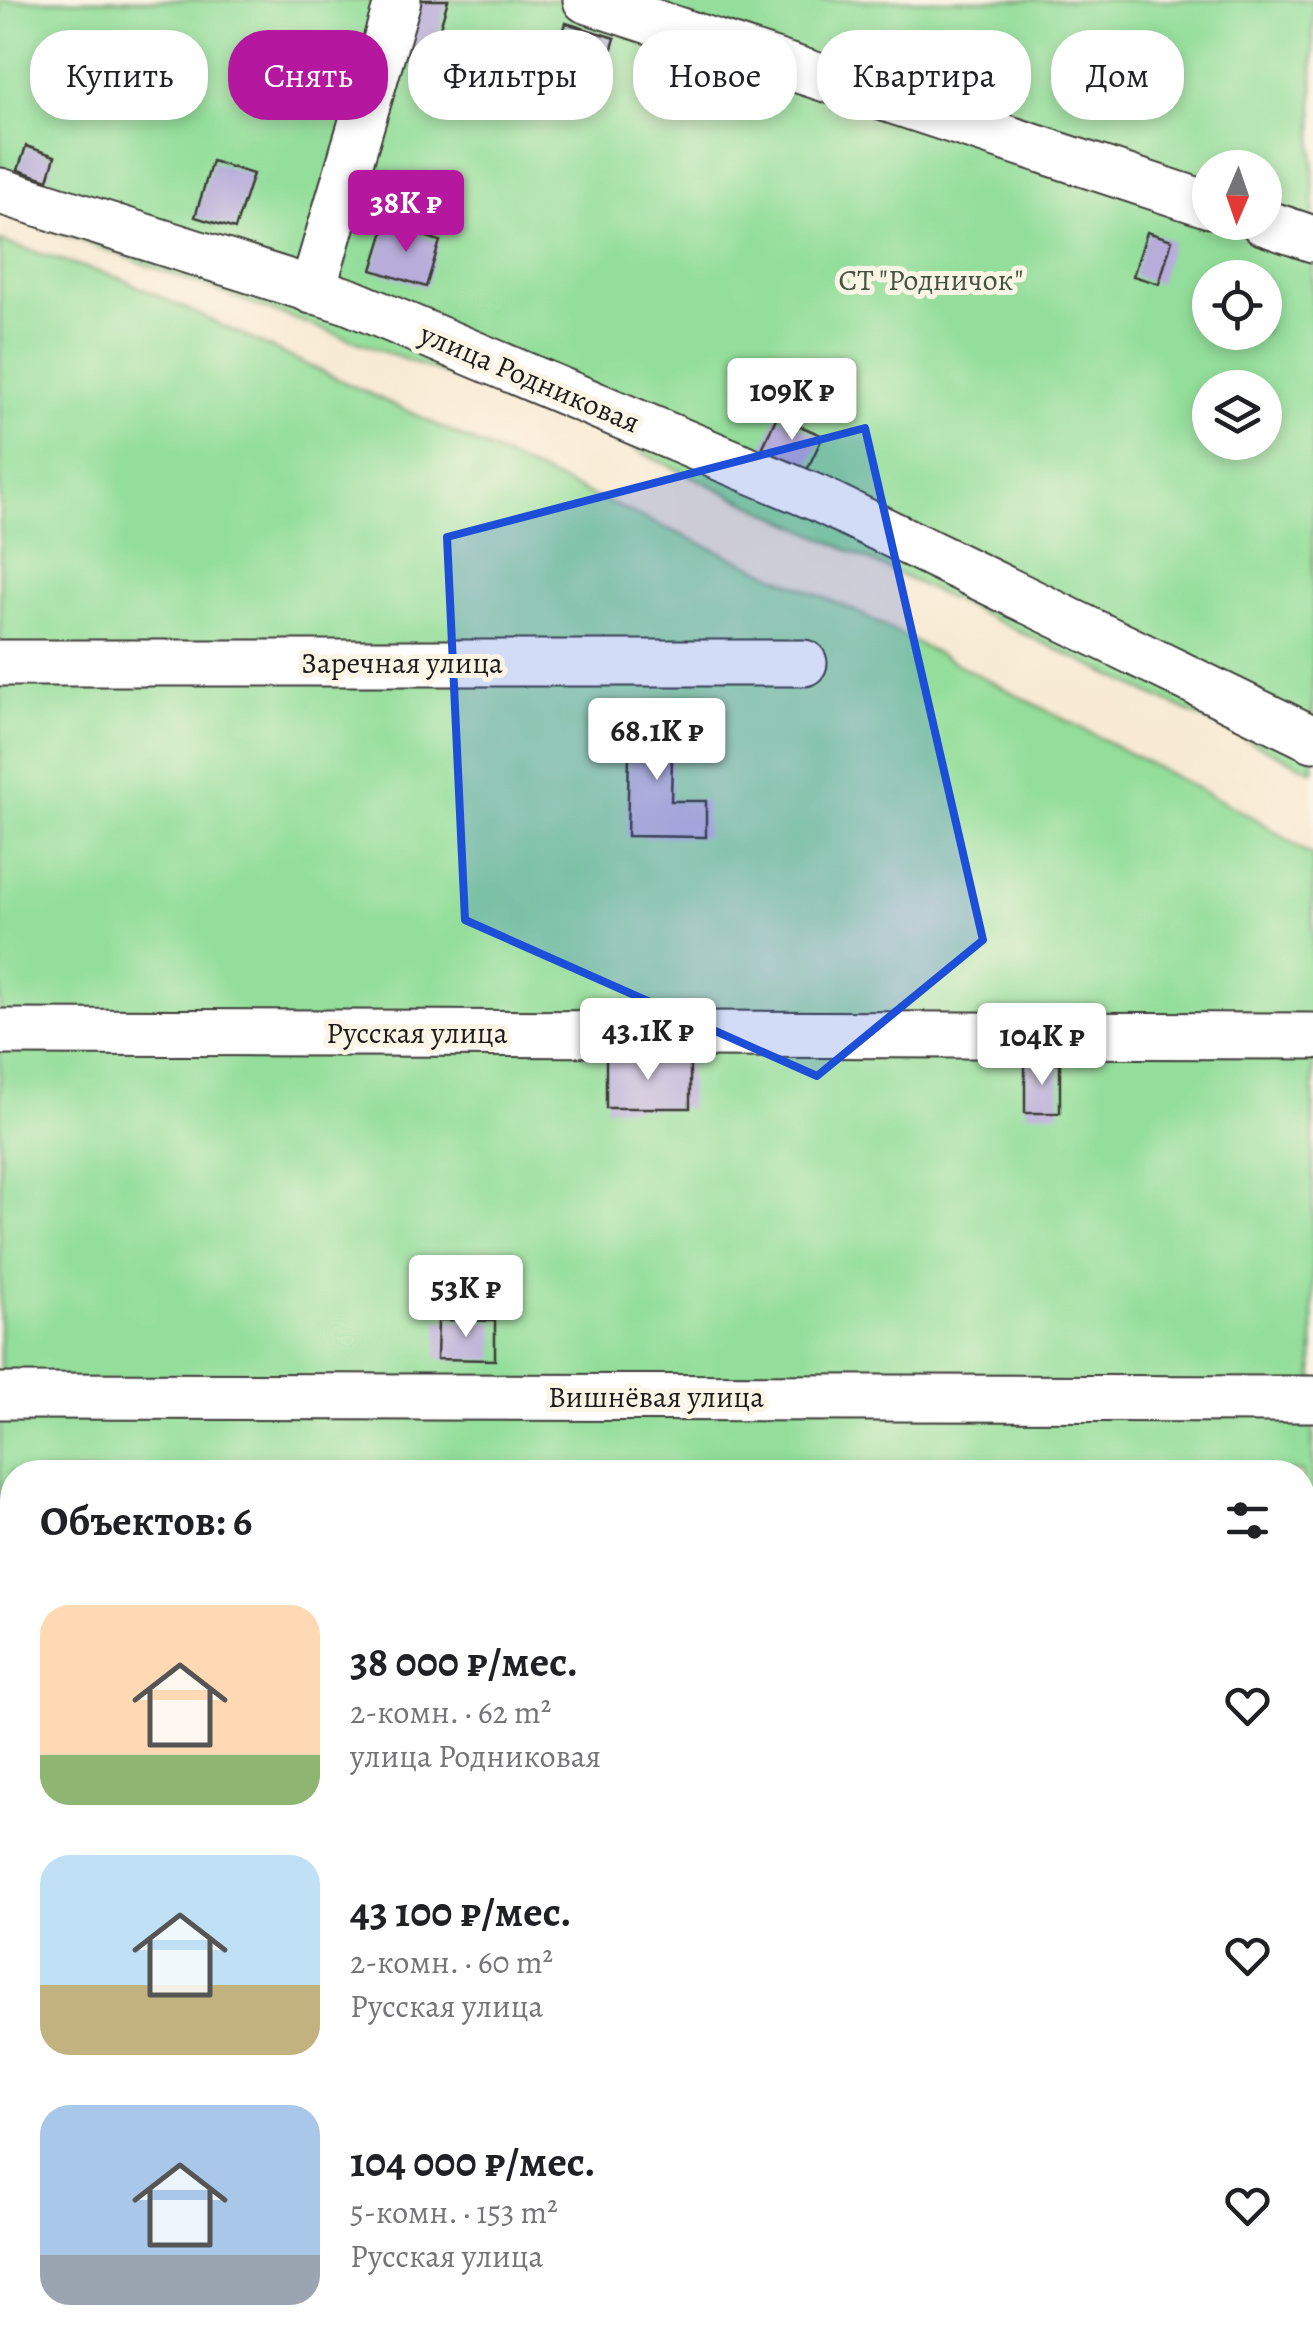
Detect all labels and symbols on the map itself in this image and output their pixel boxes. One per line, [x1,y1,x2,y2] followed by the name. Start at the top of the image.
[1192,150,1282,240] north arrow
[336,170,476,255] pin: 38K ₽
[839,260,1023,300] park label: СТ "Родничок"
[413,313,646,442] street label: улица Родниковая
[711,358,873,443] pin: 109K ₽
[301,643,503,683] street label: Заречная улица
[565,698,749,783] pin: 68.1K ₽
[556,998,740,1083] pin: 43.1K ₽
[961,1003,1123,1088] pin: 104K ₽
[326,1013,508,1053] street label: Русская улица
[396,1255,536,1340] pin: 53K ₽
[548,1377,764,1417] street label: Вишнёвая улица

